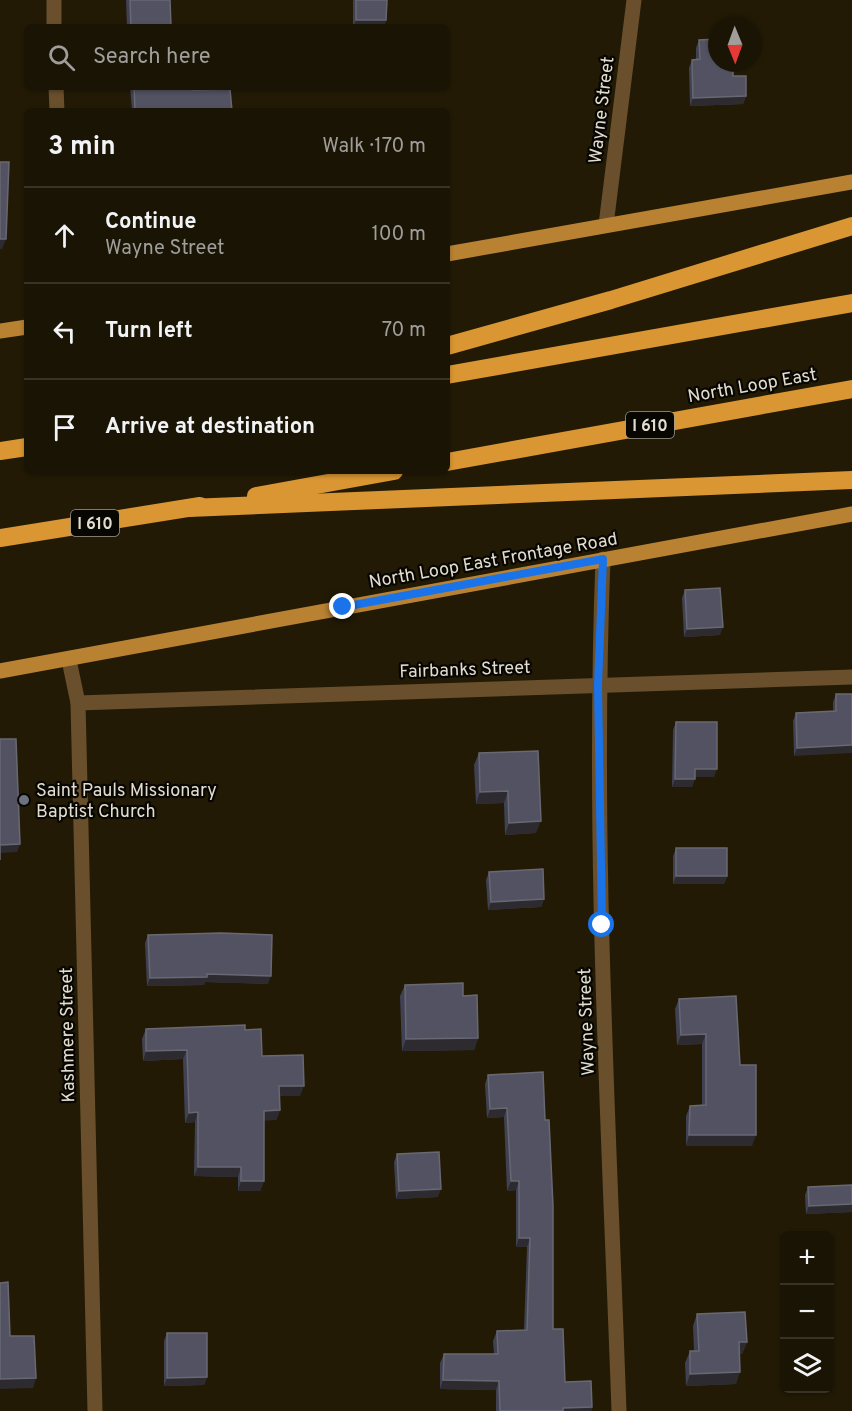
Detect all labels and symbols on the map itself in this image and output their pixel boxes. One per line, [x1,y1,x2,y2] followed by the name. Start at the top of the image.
[708,18,762,72] north arrow
[585,55,620,165] street label: Wayne Street
[686,364,819,409] street label: North Loop East
[626,412,674,438] road number: I 610
[71,510,119,536] road number: I 610
[367,528,619,595] street label: North Loop East Frontage Road
[329,593,355,619] route end
[399,657,531,684] street label: Fairbanks Street
[36,780,217,824] place label: Saint Pauls Missionary Baptist Church
[17,793,31,807] marker: Saint Pauls Missionary Baptist Church
[588,911,614,937] route start
[56,967,81,1103] street label: Kashmere Street
[574,968,601,1076] street label: Wayne Street

